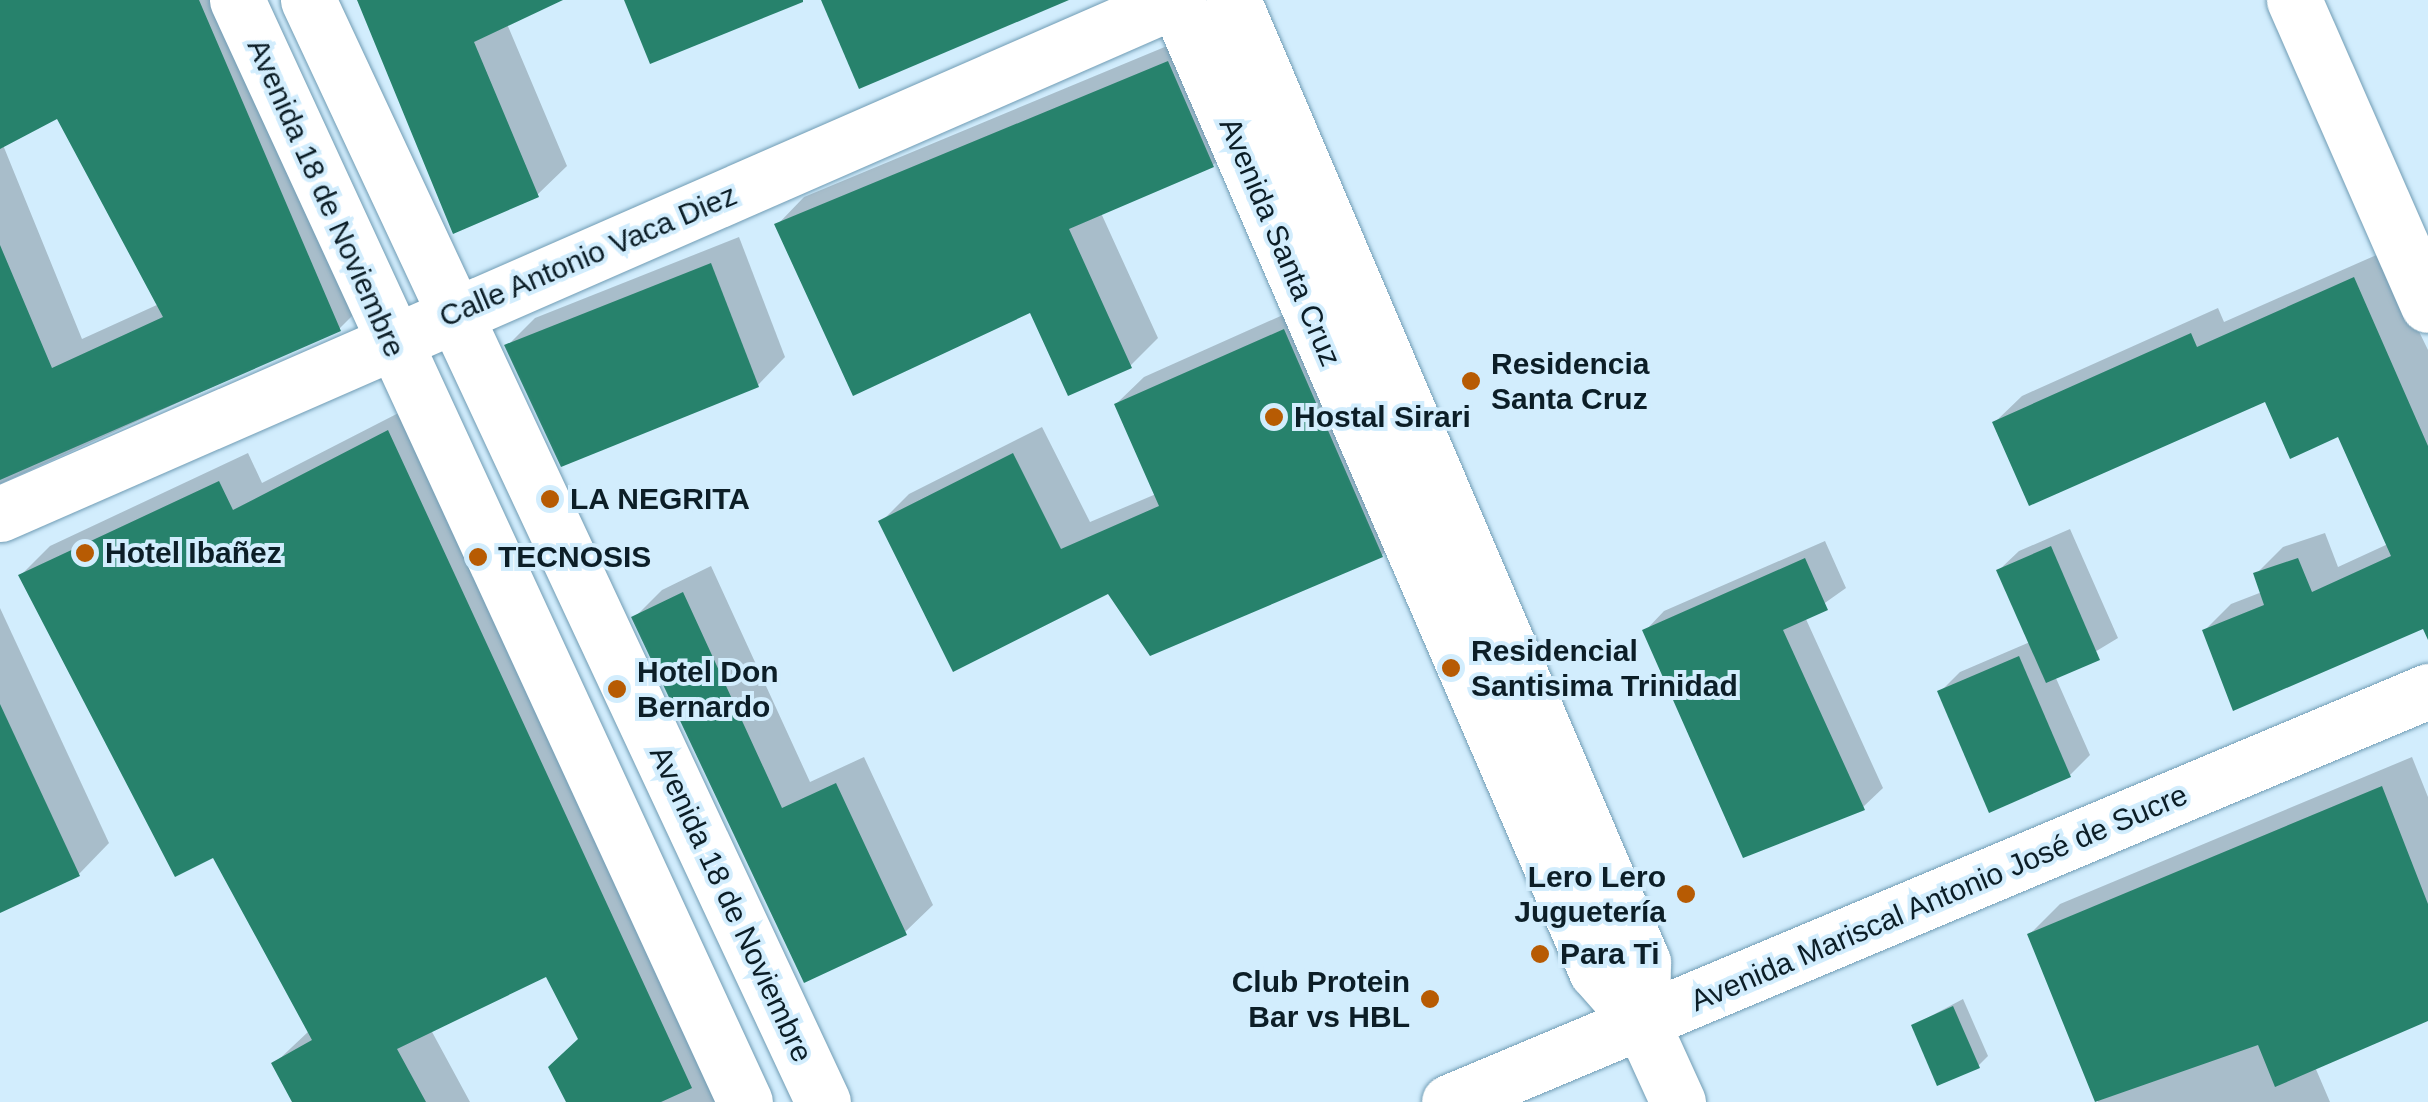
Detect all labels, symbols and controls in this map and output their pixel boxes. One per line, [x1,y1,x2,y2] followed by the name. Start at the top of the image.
[239,33,413,363] street label: Avenida 18 de Noviembre
[1211,112,1349,372] street label: Avenida Santa Cruz
[433,177,743,335] street label: Calle Antonio Vaca Diez
[1491,346,1649,416] place label: Residencia Santa Cruz
[1460,370,1482,392] marker: Residencia Santa Cruz
[1294,399,1471,435] place label: Hostal Sirari
[1263,406,1285,428] marker: Hostal Sirari
[570,481,751,517] place label: LA NEGRITA
[539,488,561,510] marker: LA NEGRITA
[105,535,282,571] place label: Hotel Ibañez
[498,539,651,575] place label: TECNOSIS
[74,542,96,564] marker: Hotel Ibañez
[467,546,489,568] marker: TECNOSIS
[1471,633,1738,704] place label: Residencial Santisima Trinidad
[637,654,779,724] place label: Hotel Don Bernardo
[1440,657,1462,679] marker: Residencial Santisima Trinidad
[606,678,628,700] marker: Hotel Don Bernardo
[642,740,820,1068] street label: Avenida 18 de Noviembre
[1684,776,2194,1020] street label: Avenida Mariscal Antonio José de Sucre
[1514,859,1666,930] place label: Lero Lero Juguetería
[1675,883,1697,905] marker: Lero Lero Juguetería
[1560,936,1660,972] place label: Para Ti
[1529,943,1551,965] marker: Para Ti
[1232,964,1410,1034] place label: Club Protein Bar vs HBL
[1419,988,1441,1010] marker: Club Protein Bar vs HBL

